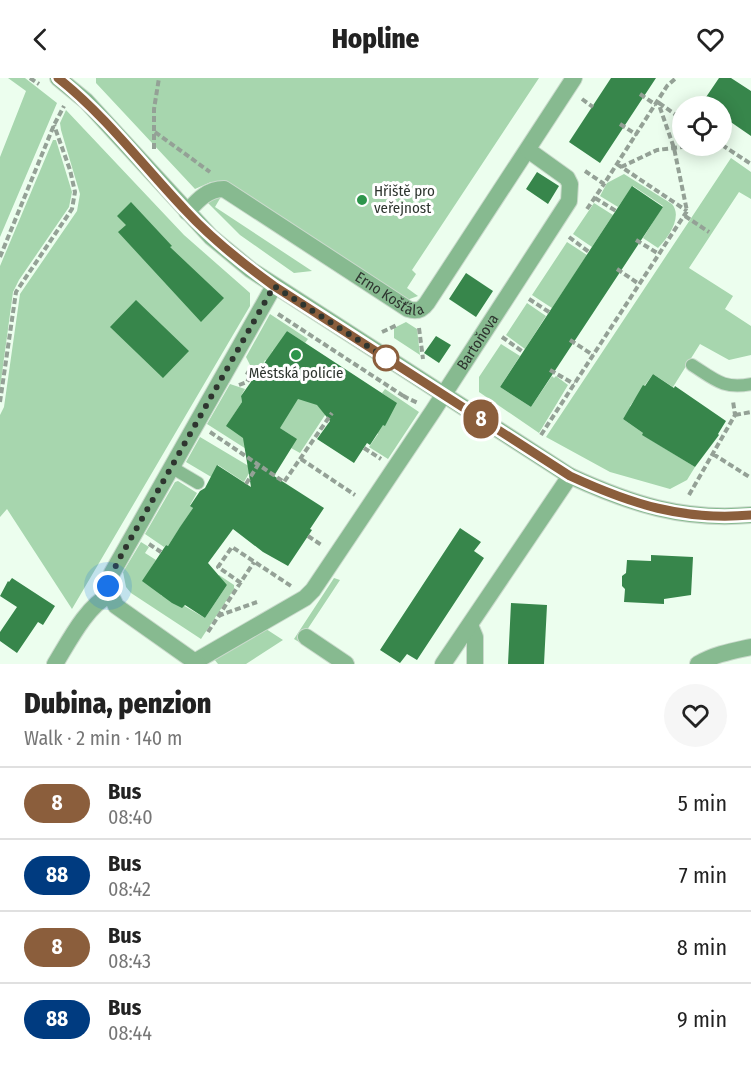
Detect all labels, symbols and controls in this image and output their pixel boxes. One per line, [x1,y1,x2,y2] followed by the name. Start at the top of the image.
[24,23,57,56] icon: back
[332,23,419,55] text: Hopline
[694,23,727,56] icon: heart
[672,96,732,156] map controls
[672,96,732,156] button: locate
[374,182,435,217] place label: Hřiště pro veřejnost
[355,193,369,207] marker: Hřiště pro veřejnost
[352,268,427,319] street label: Erno Košťála
[453,311,502,373] street label: Bartoňova
[373,345,399,371] unlabelled marker
[289,348,303,362] marker: Městská policie
[249,364,343,382] place label: Městská policie
[462,400,500,438] line badge: 8
[475,406,487,432] text: 8
[93,571,123,601] your location
[664,684,727,747] button: heart
[24,687,211,720] text: Dubina, penzion
[24,726,182,750] text: Walk · 2 min · 140 m
[108,778,141,805] text: Bus
[51,790,63,816] text: 8
[678,790,727,817] text: 5 min
[108,805,153,829] text: 08:40
[108,850,141,877] text: Bus
[46,862,68,888] text: 88
[679,862,727,889] text: 7 min
[108,877,151,901] text: 08:42
[108,922,141,949] text: Bus
[51,934,63,960] text: 8
[677,934,727,961] text: 8 min
[108,949,151,973] text: 08:43
[108,994,141,1021] text: Bus
[46,1006,68,1032] text: 88
[677,1006,727,1033] text: 9 min
[108,1021,152,1045] text: 08:44

